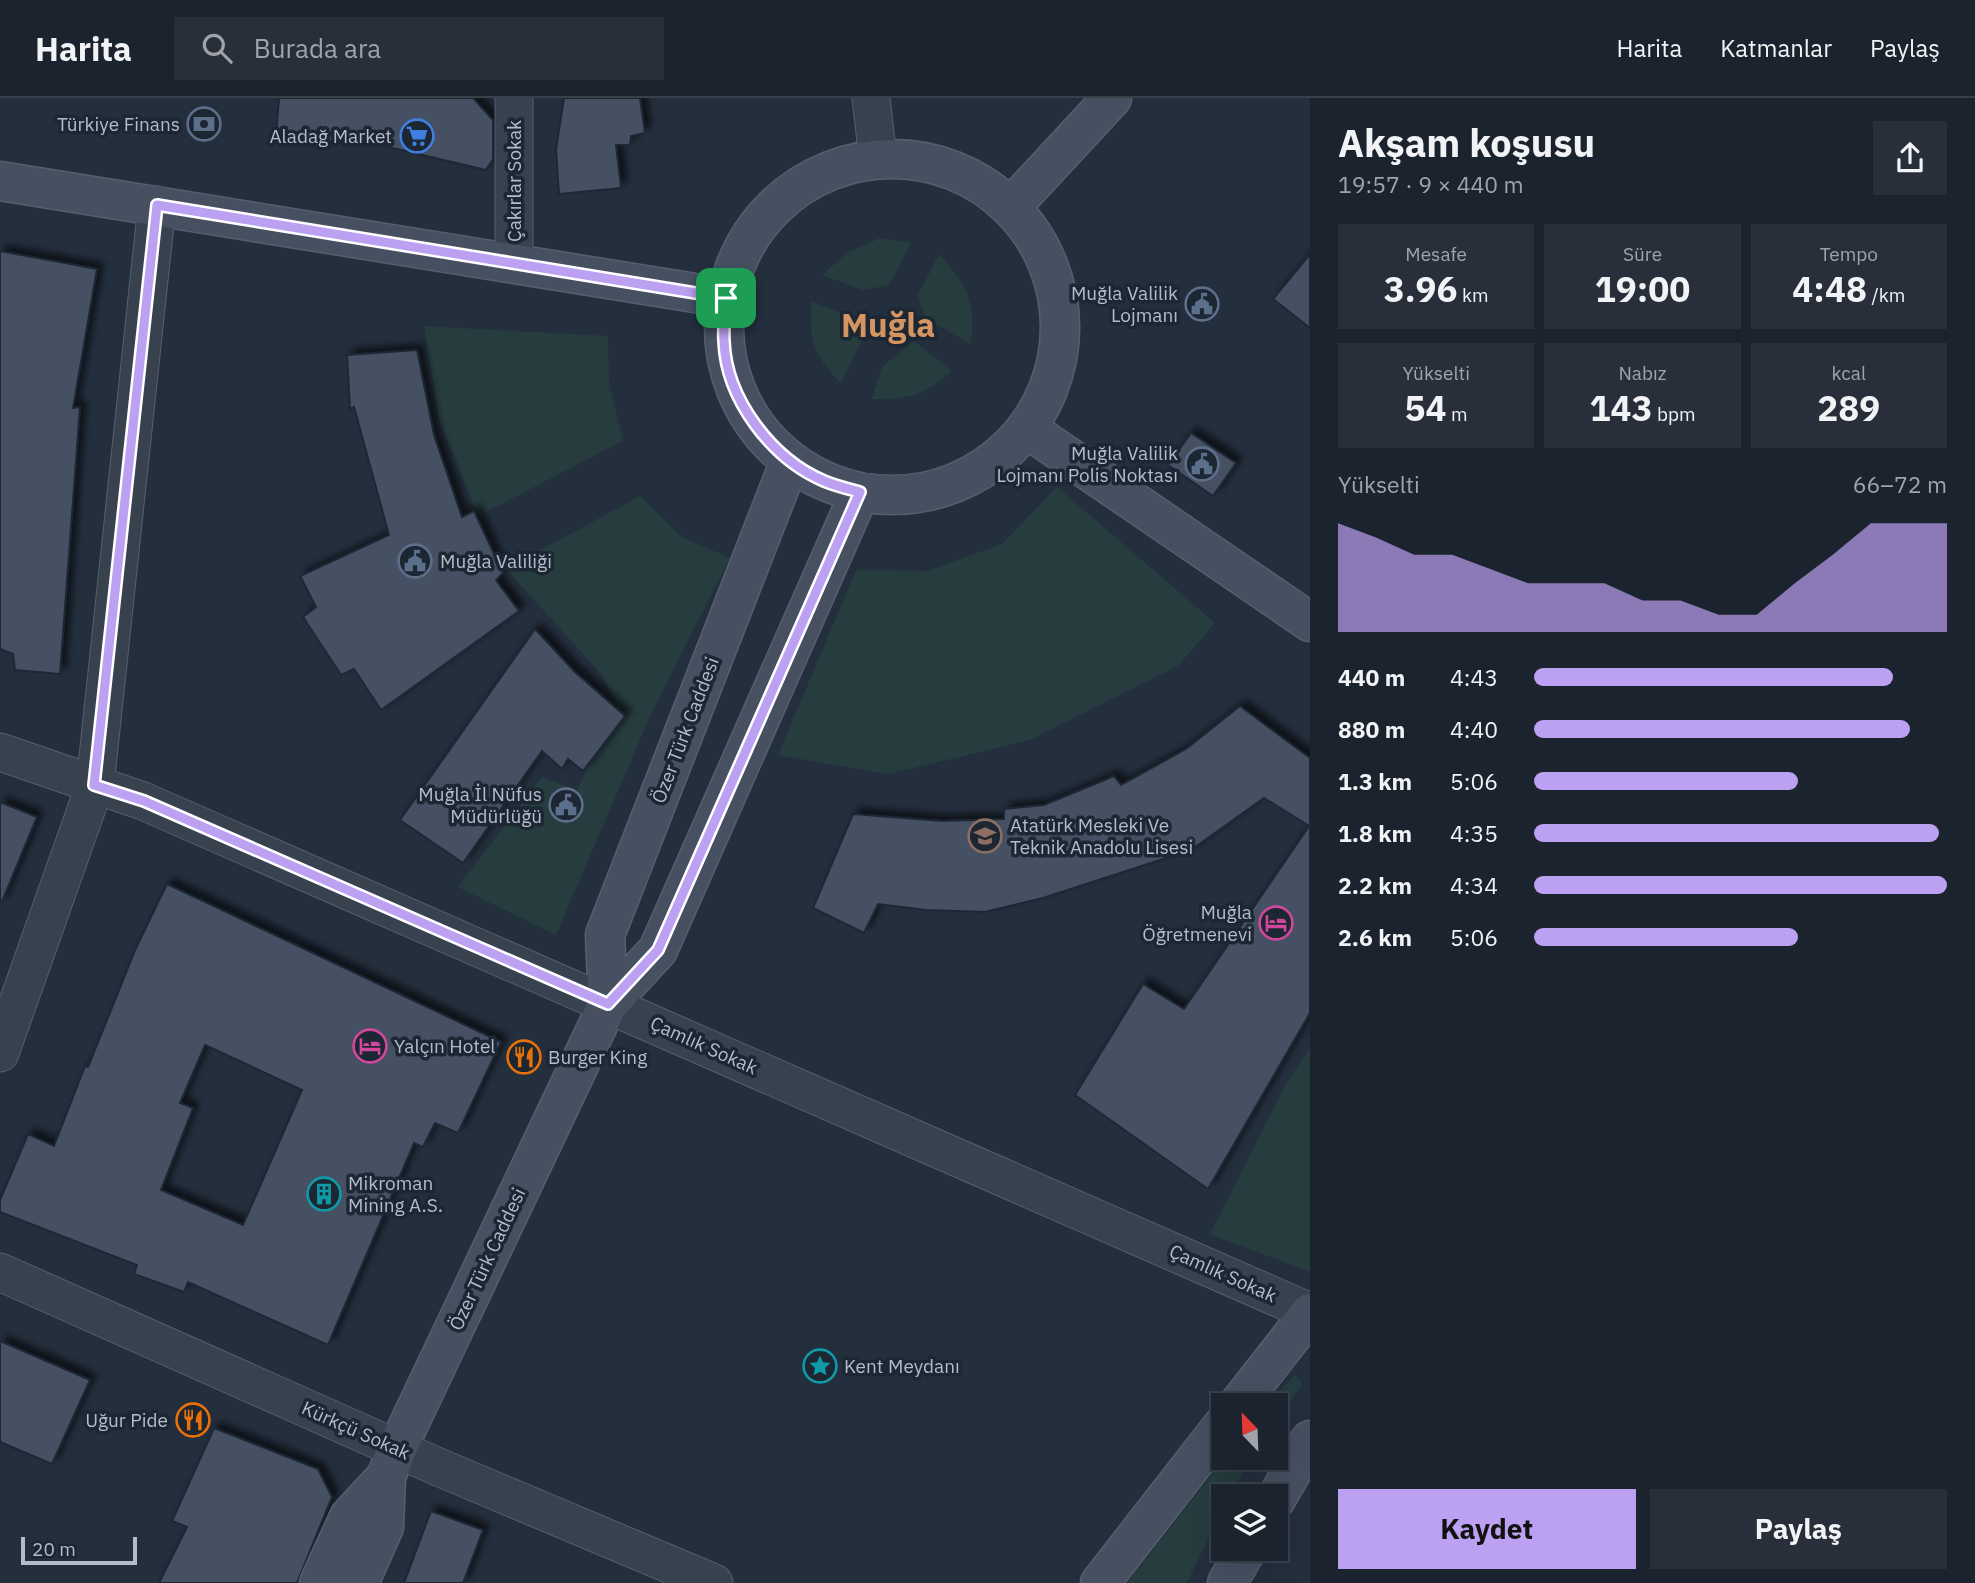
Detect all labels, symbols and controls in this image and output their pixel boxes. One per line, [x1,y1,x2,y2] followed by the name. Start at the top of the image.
[174,17,664,80] search box
[35,27,132,70] text: Harita
[198,29,236,67] icon: search
[254,31,381,65] text: Burada ara
[1616,32,1682,64] text: Harita
[1720,32,1832,64] text: Katmanlar
[1870,32,1940,64] text: Paylaş
[185,105,223,143] bank icon: Türkiye Finans
[57,112,180,136] place label: Türkiye Finans
[398,117,436,155] supermarket icon: Aladağ Market
[1338,118,1595,167] text: Akşam koşusu
[502,120,526,242] street label: Çakırlar Sokak
[1873,121,1947,195] button: share
[269,124,392,148] place label: Aladağ Market
[1338,169,1524,199] text: 19:57 · 9 × 440 m
[1405,242,1467,266] text: Mesafe
[1623,242,1662,266] text: Süre
[1820,242,1878,266] text: Tempo
[1384,266,1458,312] text: 3.96
[1595,266,1690,312] text: 19:00
[1792,266,1867,312] text: 4:48
[696,268,756,328] pin
[707,279,745,317] icon: arrive
[1071,281,1178,327] place label: Muğla Valilik Lojmanı
[1458,283,1489,307] text: km
[1867,283,1905,307] text: /km
[1183,285,1221,323] public building icon: Muğla Valilik Lojmanı
[841,303,935,346] district label: Muğla
[1402,361,1470,385] text: Yükselti
[1618,361,1667,385] text: Nabız
[1832,361,1866,385] text: kcal
[1405,385,1447,431] text: 54
[1589,385,1652,431] text: 143
[1817,385,1880,431] text: 289
[1447,402,1468,426] text: m
[1652,402,1696,426] text: bpm
[996,441,1178,487] place label: Muğla Valilik Lojmanı Polis Noktası
[1183,445,1221,483] public building icon: Muğla Valilik Lojmanı Polis Noktası
[1338,469,1420,499] text: Yükselti
[1853,469,1947,499] text: 66–72 m
[396,542,434,580] public building icon: Muğla Valiliği
[440,549,552,573] place label: Muğla Valiliği
[646,654,724,806] street label: Özer Türk Caddesi
[1338,662,1405,692] text: 440 m
[1450,662,1498,692] text: 4:43
[1338,714,1405,744] text: 880 m
[1450,714,1498,744] text: 4:40
[1338,766,1412,796] text: 1.3 km
[1450,766,1498,796] text: 5:06
[418,782,542,828] place label: Muğla İl Nüfus Müdürlüğü
[547,786,585,824] public building icon: Muğla İl Nüfus Müdürlüğü
[1010,813,1193,859] place label: Atatürk Mesleki Ve Teknik Anadolu Lisesi
[966,817,1004,855] school or university icon: Atatürk Mesleki Ve Teknik Anadolu Lisesi
[1338,818,1412,848] text: 1.8 km
[1450,818,1498,848] text: 4:35
[1338,870,1412,900] text: 2.2 km
[1450,870,1498,900] text: 4:34
[1142,900,1252,946] place label: Muğla Öğretmenevi
[1257,904,1295,942] hotel icon: Muğla Öğretmenevi
[1338,922,1412,952] text: 2.6 km
[1450,922,1498,952] text: 5:06
[647,1011,761,1079] street label: Çamlık Sokak
[351,1027,389,1065] hotel icon: Yalçın Hotel
[394,1034,495,1058] place label: Yalçın Hotel
[505,1038,543,1076] restaurant icon: Burger King
[548,1045,647,1069] place label: Burger King
[348,1171,443,1217] place label: Mikroman Mining A.S.
[305,1175,343,1213] building icon: Mikroman Mining A.S.
[443,1184,531,1334] street label: Özer Türk Caddesi
[1166,1239,1280,1307] street label: Çamlık Sokak
[801,1347,839,1385] place icon: Kent Meydanı
[844,1354,960,1378] place label: Kent Meydanı
[1211,1393,1288,1470] north arrow
[1211,1393,1288,1561] map controls
[298,1395,414,1465] street label: Kürkçü Sokak
[174,1401,212,1439] restaurant icon: Uğur Pide
[85,1408,168,1432] place label: Uğur Pide
[1211,1484,1288,1561] button: layers
[1338,1489,1636,1569] button: Kaydet
[1650,1489,1947,1569] button: Paylaş
[21,1534,136,1566] scale bar
[32,1537,76,1561] text: 20 m

